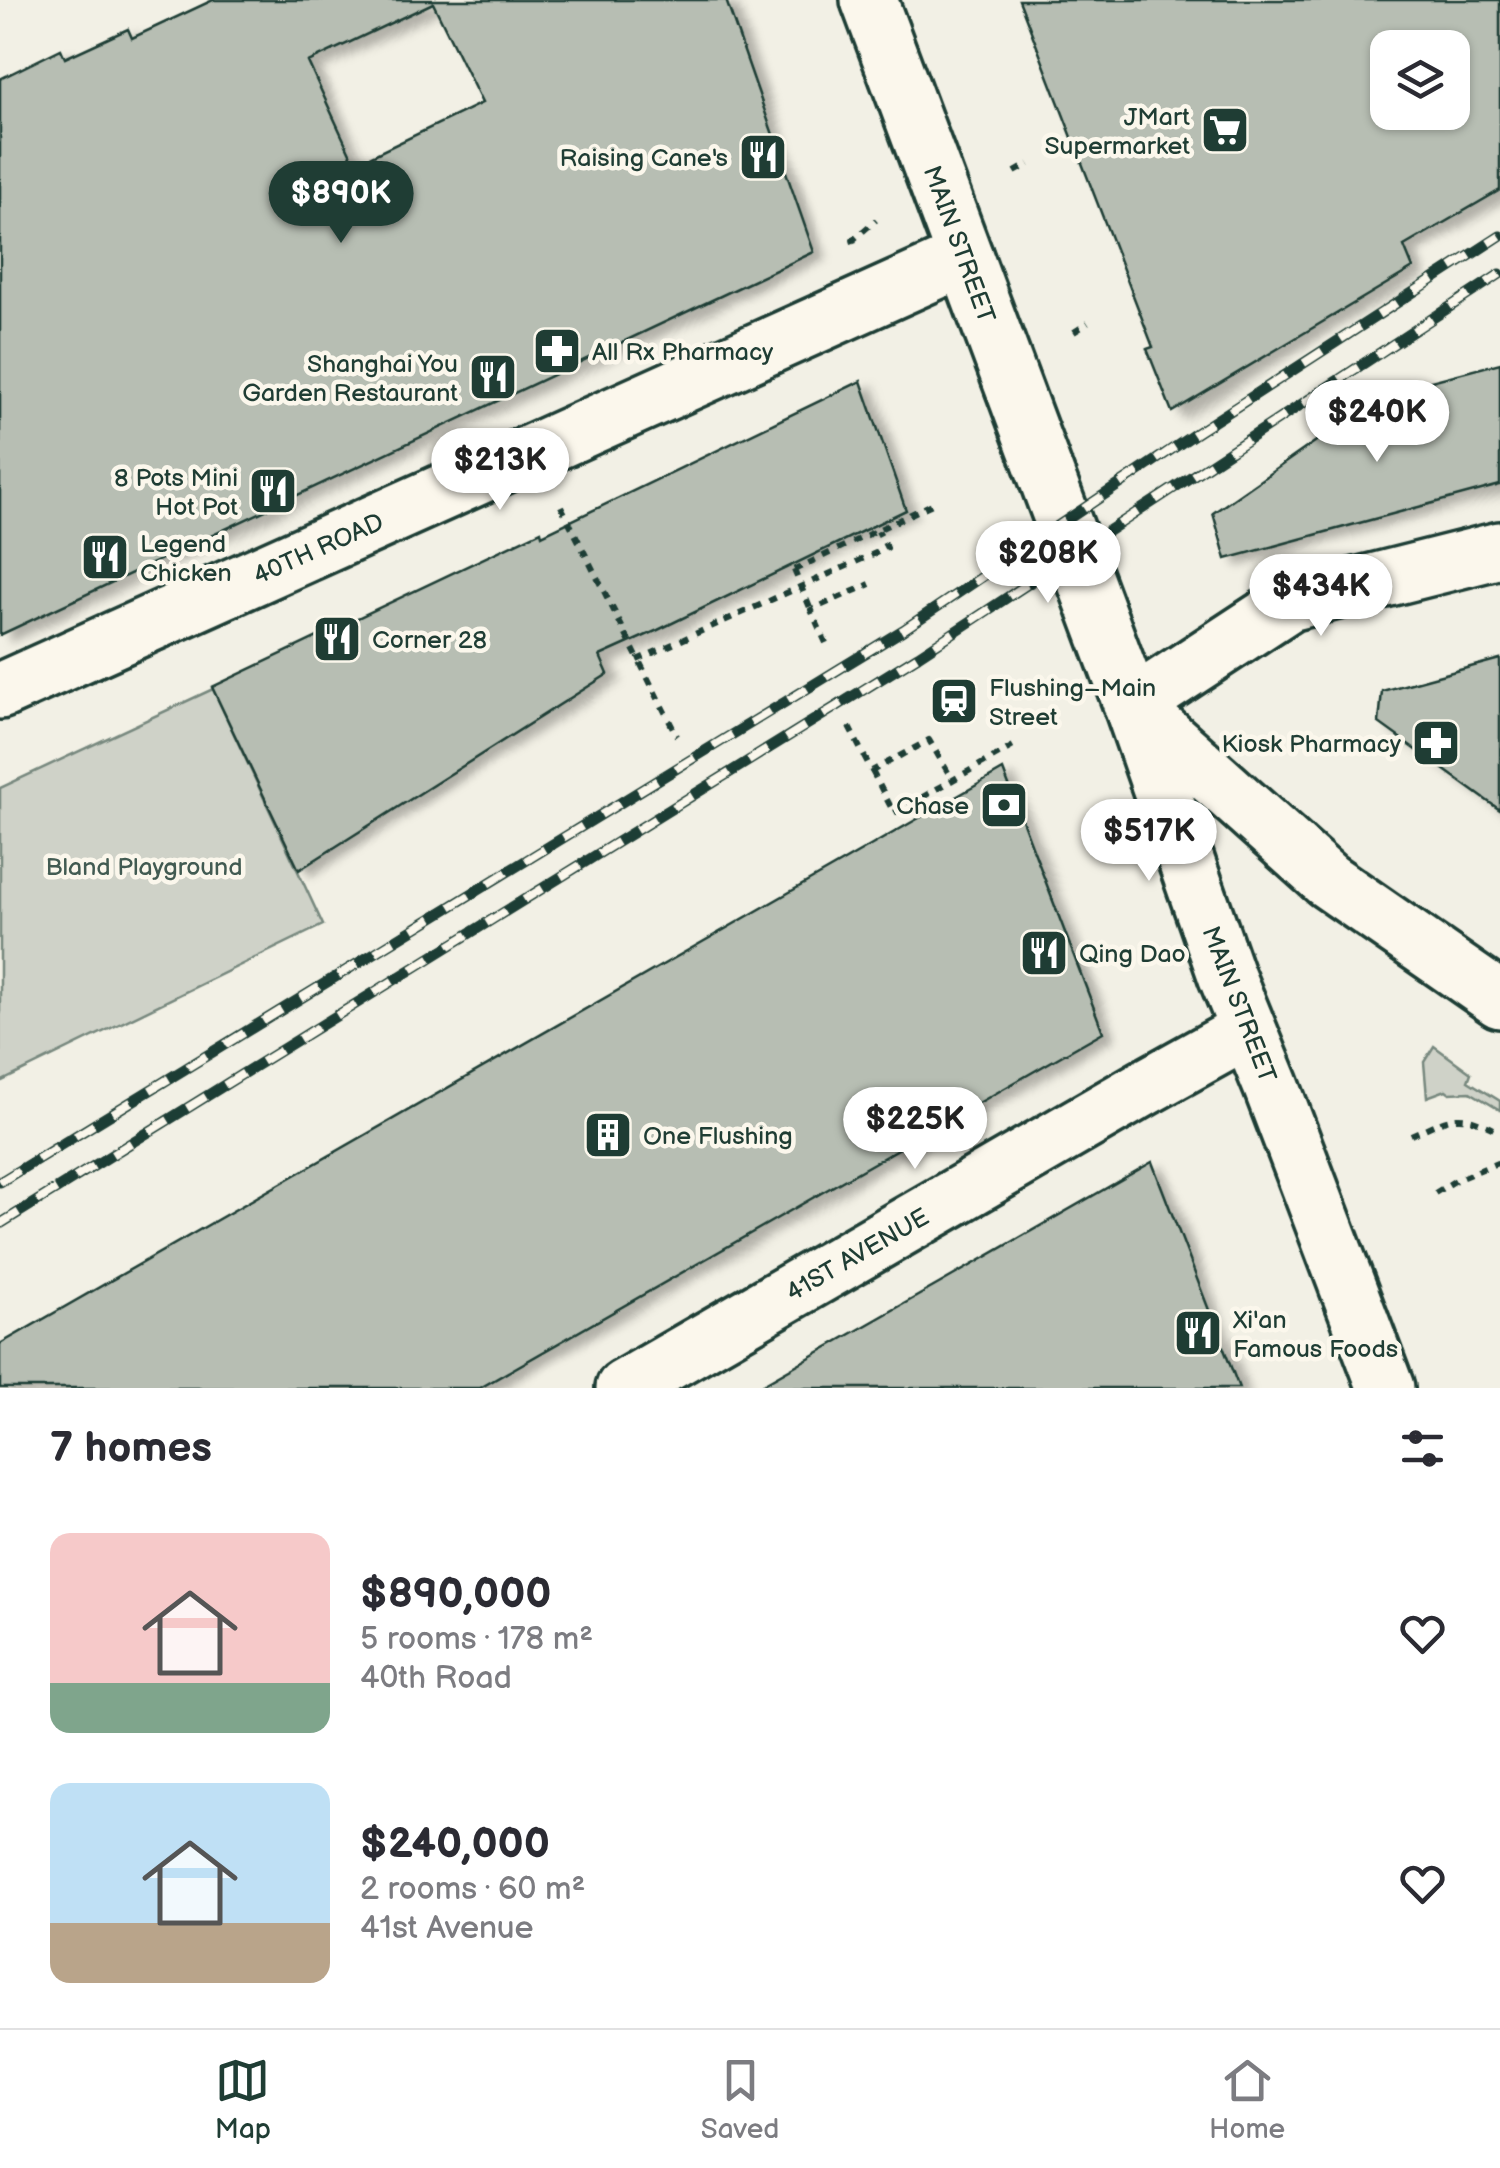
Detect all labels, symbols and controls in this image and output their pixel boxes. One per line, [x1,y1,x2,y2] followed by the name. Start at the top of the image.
[1370,30,1470,130] map controls
[1370,30,1470,130] button: layers
[1044,102,1190,162] place label: JMart Supermarket
[1199,104,1251,156] supermarket icon: JMart Supermarket
[737,131,789,183] restaurant icon: Raising Cane's
[560,143,728,174] place label: Raising Cane's
[271,161,411,246] pin: $890K
[916,162,1001,327] street label: MAIN STREET
[291,174,391,213] text: $890K
[531,325,583,377] pharmacy icon: All Rx Pharmacy
[592,337,774,368] place label: All Rx Pharmacy
[242,349,458,409] place label: Shanghai You Garden Restaurant
[467,351,519,403] restaurant icon: Shanghai You Garden Restaurant
[1307,380,1447,465] pin: $240K
[1327,393,1427,432] text: $240K
[430,428,570,513] pin: $213K
[453,441,547,480] text: $213K
[114,463,238,523] place label: 8 Pots Mini Hot Pot
[247,465,299,517] restaurant icon: 8 Pots Mini Hot Pot
[249,507,389,592] street label: 40TH ROAD
[978,521,1118,606] pin: $208K
[140,529,232,589] place label: Legend Chicken
[79,531,131,583] restaurant icon: Legend Chicken
[998,534,1098,573] text: $208K
[1251,554,1391,639] pin: $434K
[1271,567,1371,606] text: $434K
[311,613,363,665] restaurant icon: Corner 28
[372,625,487,656] place label: Corner 28
[989,673,1156,733] place label: Flushing–Main Street
[928,675,980,727] station icon: Flushing–Main Street
[1410,717,1462,769] pharmacy icon: Kiosk Pharmacy
[1221,729,1402,760] place label: Kiosk Pharmacy
[978,779,1030,831] bank icon: Chase
[896,791,969,822] place label: Chase
[1079,799,1219,884] pin: $517K
[1103,812,1195,851] text: $517K
[45,852,243,883] park label: Bland Playground
[1195,922,1283,1087] street label: MAIN STREET
[1018,927,1070,979] restaurant icon: Qing Dao
[1079,939,1186,970] place label: Qing Dao
[845,1087,985,1172] pin: $225K
[865,1100,965,1139] text: $225K
[582,1109,634,1161] building icon: One Flushing
[643,1121,793,1152] place label: One Flushing
[781,1202,935,1309] street label: 41ST AVENUE
[1232,1305,1398,1365] place label: Xi'an Famous Foods
[1172,1307,1224,1359] restaurant icon: Xi'an Famous Foods
[1395,1421,1450,1476] icon: filters
[50,1423,212,1474] text: 7 homes
[360,1569,552,1620] text: $890,000
[130,1573,250,1693] icon: home
[1395,1606,1450,1661] icon: heart
[360,1620,593,1659] text: 5 rooms · 178 m²
[360,1659,512,1698] text: 40th Road
[360,1819,550,1870] text: $240,000
[130,1823,250,1943] icon: home
[1395,1856,1450,1911] icon: heart
[360,1870,585,1909] text: 2 rooms · 60 m²
[360,1909,534,1948] text: 41st Avenue
[215,2053,271,2146] tab: Map
[701,2053,779,2146] tab: Saved
[1209,2053,1285,2146] tab: Home

